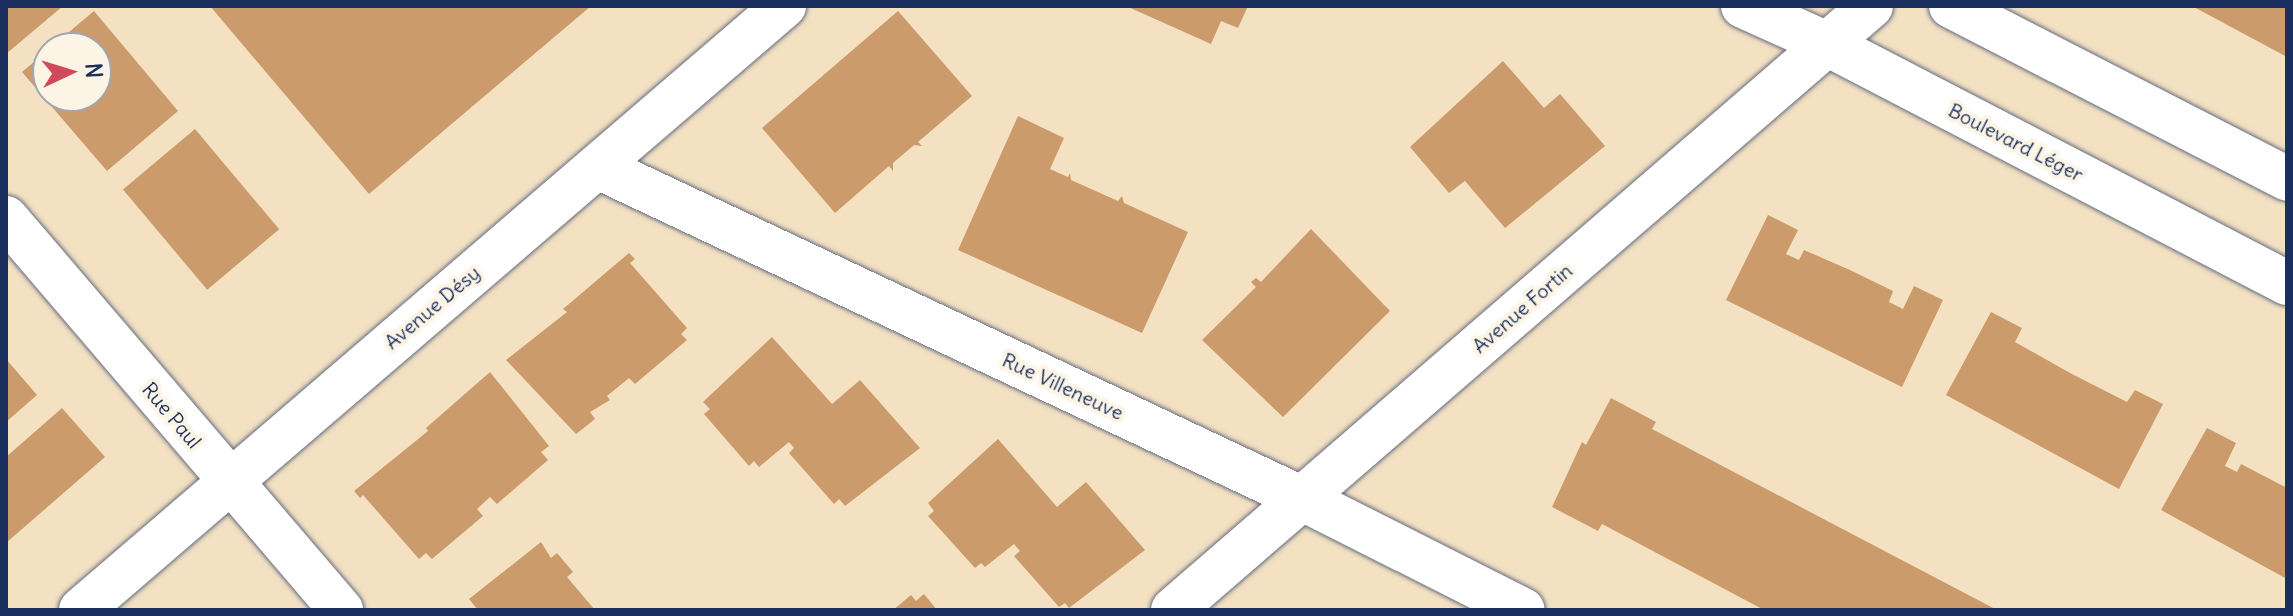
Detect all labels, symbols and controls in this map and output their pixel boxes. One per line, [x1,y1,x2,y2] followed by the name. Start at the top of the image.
[32,32,112,112] north arrow
[79,62,108,79] text: N
[1945,98,2087,186] street label: Boulevard Léger
[1467,258,1577,358] street label: Avenue Fortin
[379,260,485,354] street label: Avenue Désy
[999,347,1127,425] street label: Rue Villeneuve
[138,377,206,453] street label: Rue Paul

